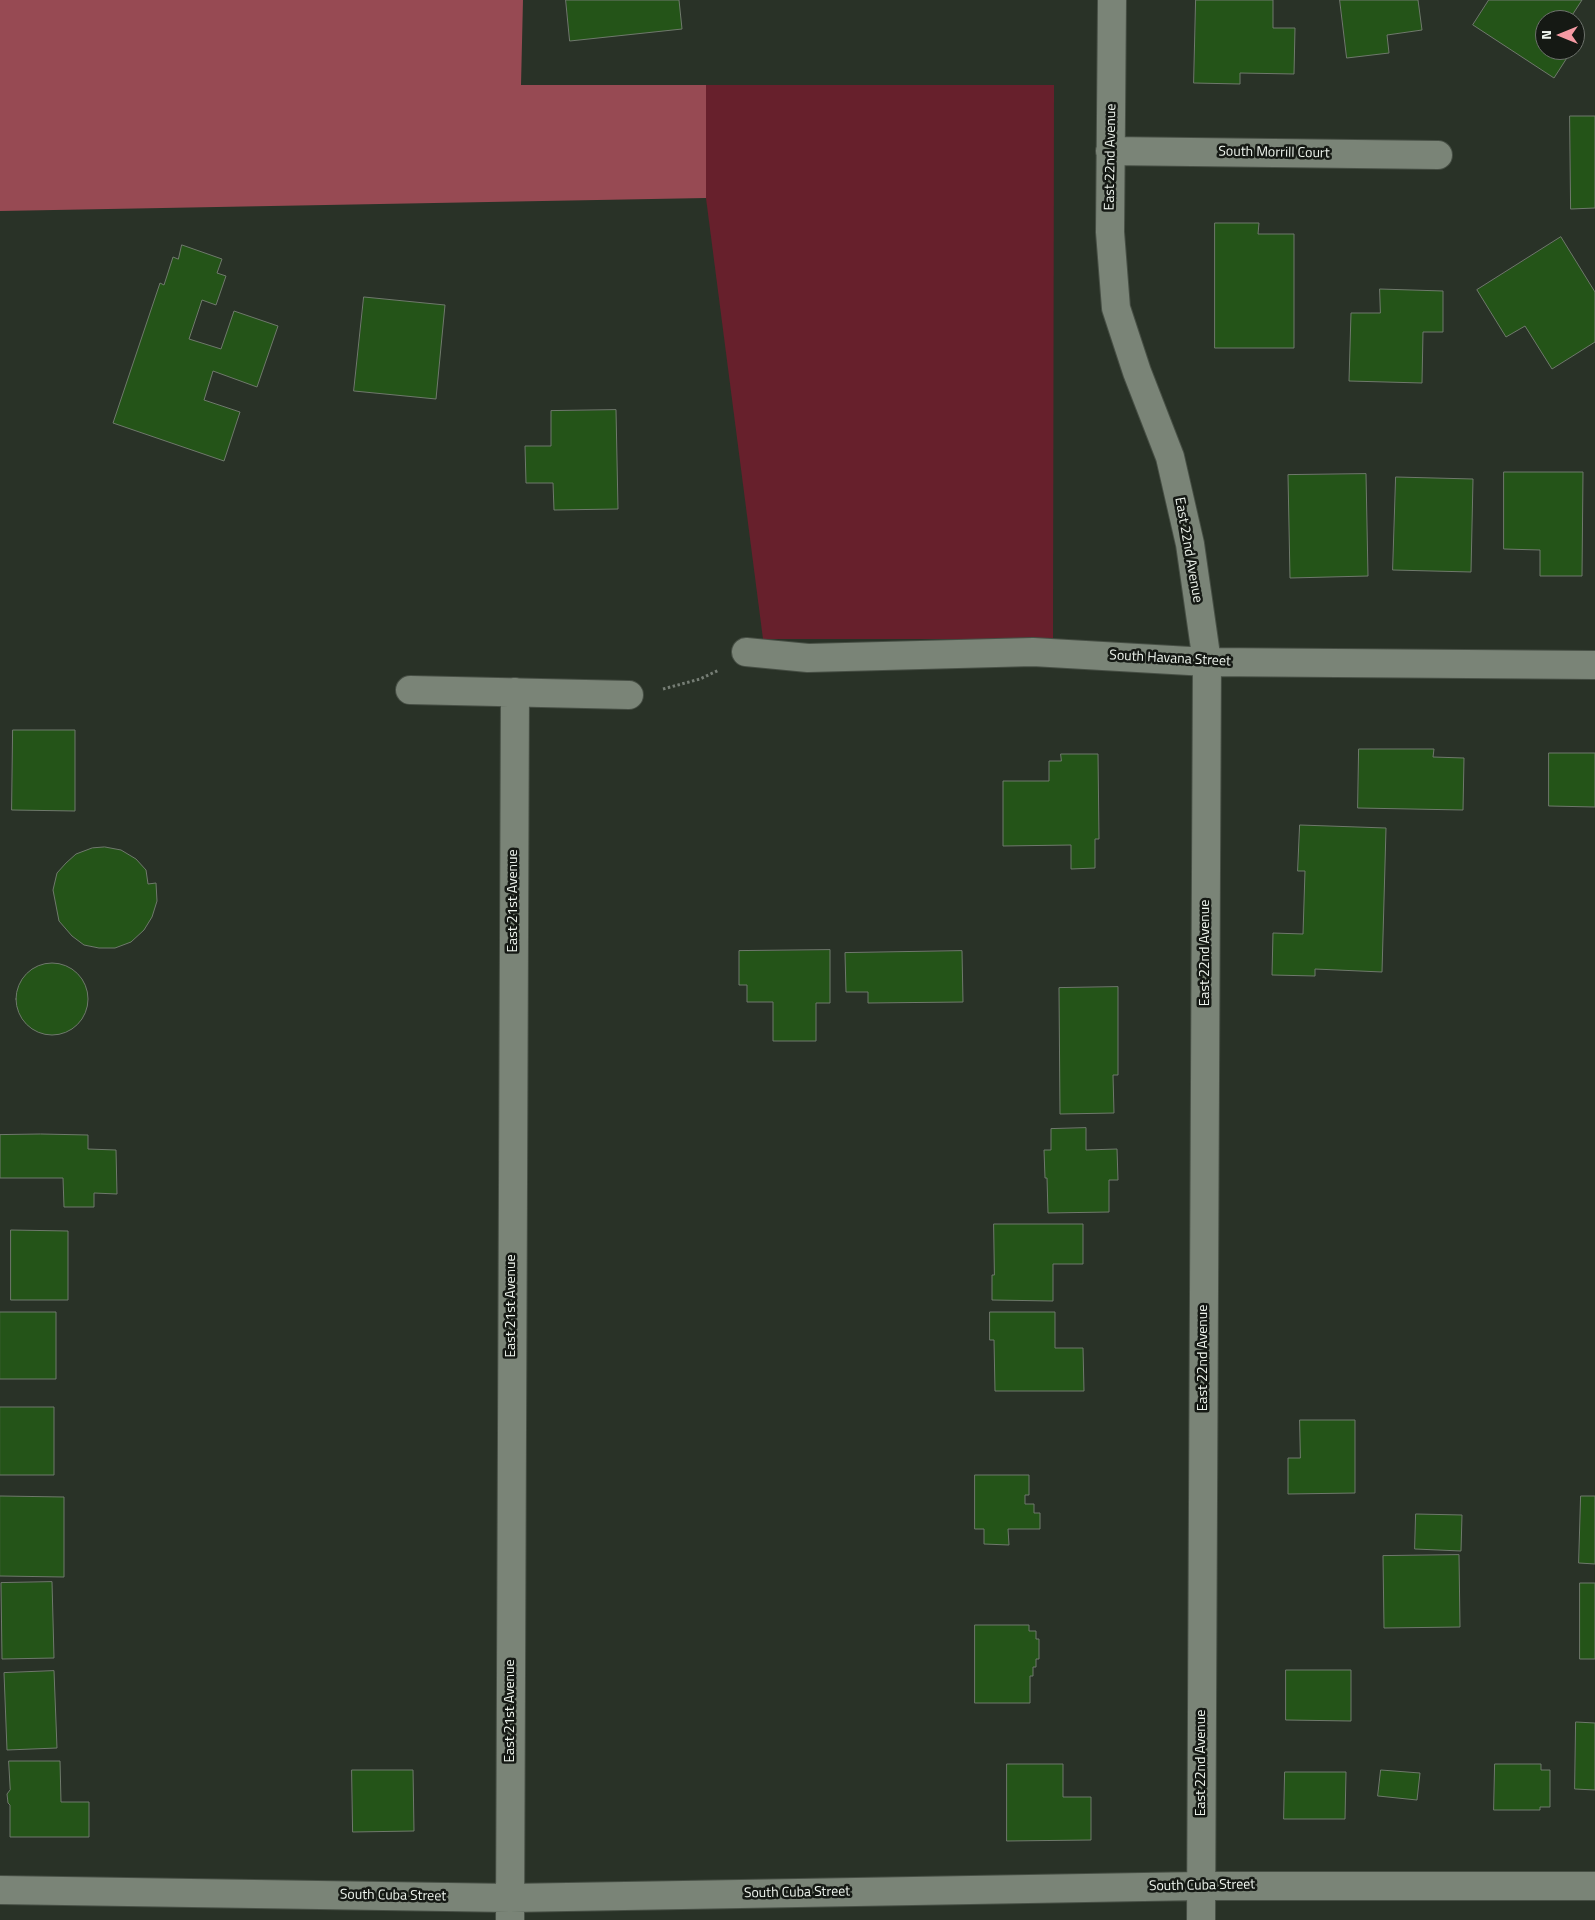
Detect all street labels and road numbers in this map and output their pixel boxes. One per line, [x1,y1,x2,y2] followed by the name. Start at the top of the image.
[1102,103,1120,211] street label: East 22nd Avenue
[1218,144,1330,162] street label: South Morrill Court
[1170,496,1206,604] street label: East 22nd Avenue
[1109,647,1231,671] street label: South Havana Street
[506,849,522,953] street label: East 21st Avenue
[1198,900,1214,1006] street label: East 22nd Avenue
[504,1254,520,1358] street label: East 21st Avenue
[1196,1305,1212,1411] street label: East 22nd Avenue
[503,1659,519,1763] street label: East 21st Avenue
[1194,1710,1210,1816] street label: East 22nd Avenue
[1149,1877,1255,1895] street label: South Cuba Street
[744,1884,850,1902] street label: South Cuba Street
[340,1887,446,1905] street label: South Cuba Street

